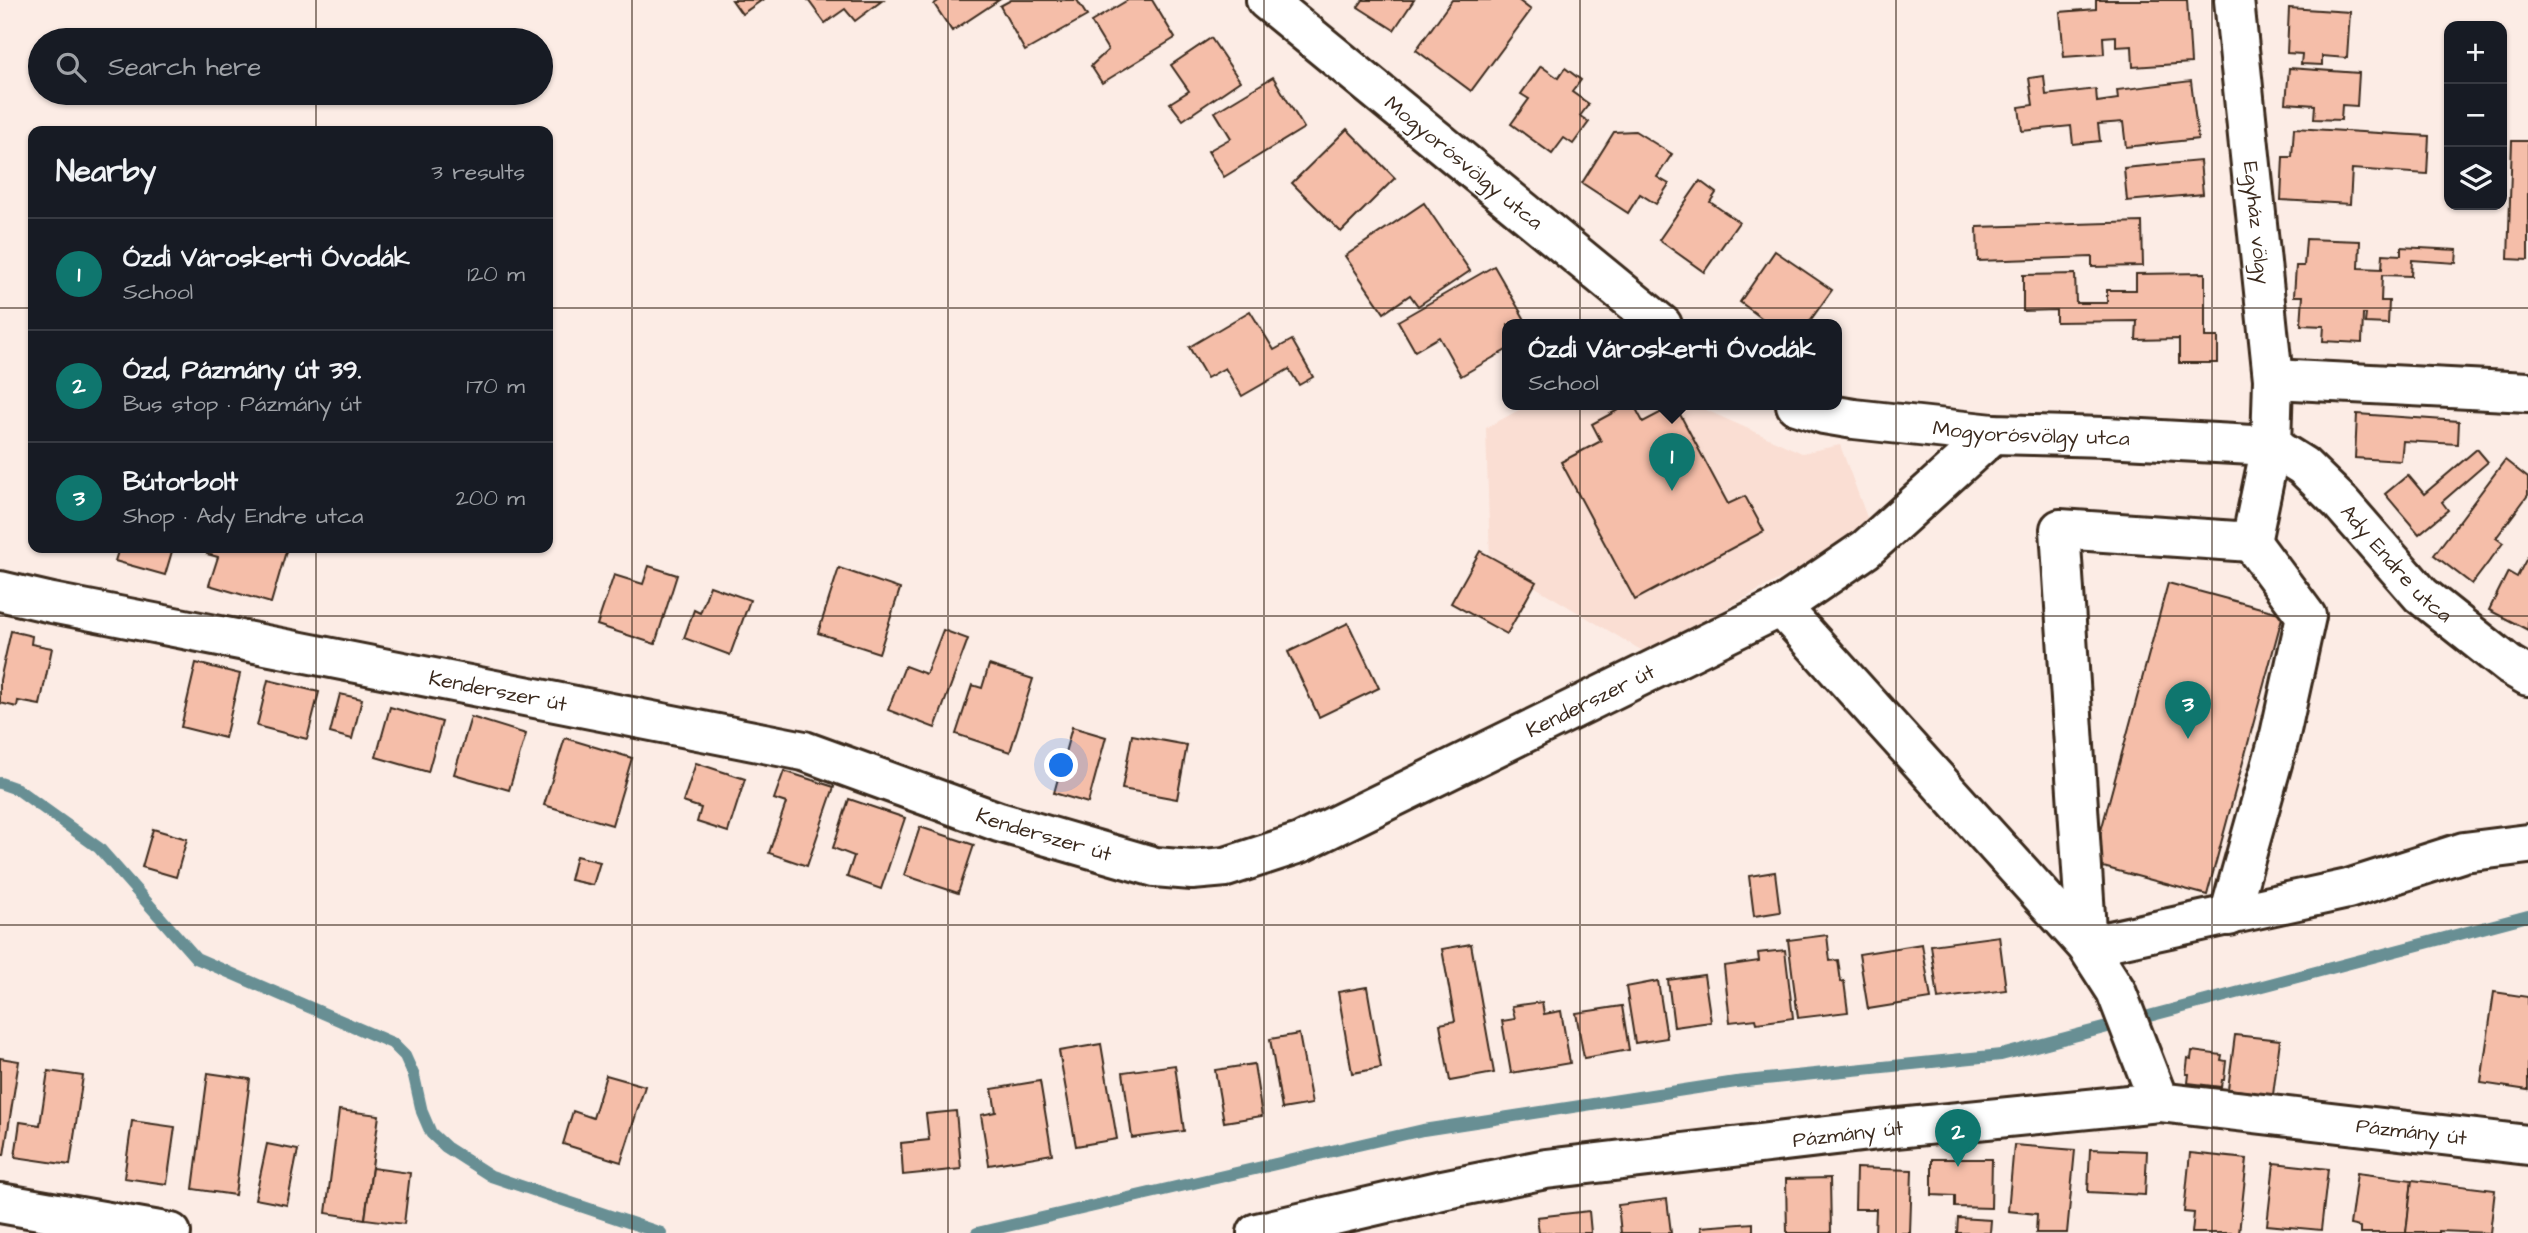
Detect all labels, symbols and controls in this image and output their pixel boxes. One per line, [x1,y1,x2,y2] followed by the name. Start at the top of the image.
[2444,21,2507,210] map controls
[2444,21,2507,84] button: +
[28,28,553,105] search box
[52,48,90,86] icon: search
[108,49,261,85] text: Search here
[2444,84,2507,147] button: −
[1378,89,1550,236] street label: Mogyorósvölgy utca
[2444,147,2507,210] button: layers
[56,151,156,193] text: Nearby
[431,156,525,188] text: 3 results
[2235,160,2278,286] street label: Egyház völgy
[123,240,410,276] text: Ózdi Városkerti Óvodák
[78,258,80,290] text: 1
[467,258,525,290] text: 120 m
[123,276,193,308] text: School
[1502,319,1842,410] popup
[1529,331,1815,367] text: Ózdi Városkerti Óvodák
[123,352,361,388] text: Ózd, Pázmány út 39.
[1529,367,1599,399] text: School
[72,370,86,402] text: 2
[466,370,525,402] text: 170 m
[123,388,362,420] text: Bus stop · Pázmány út
[1932,413,2131,453] street label: Mogyorósvölgy utca
[1649,433,1695,491] pin: 1
[123,464,238,500] text: Bútorbolt
[73,482,85,514] text: 3
[456,482,525,514] text: 200 m
[2334,498,2459,629] street label: Ady Endre utca
[123,500,363,532] text: Shop · Ady Endre utca
[1521,657,1660,744] street label: Kenderszer út
[427,663,570,719] street label: Kenderszer út
[2165,681,2211,739] pin: 3
[1044,748,1078,782] your location
[972,800,1116,868] street label: Kenderszer út
[1935,1109,1981,1167] pin: 2
[2355,1111,2469,1152] street label: Pázmány út
[1791,1113,1905,1154] street label: Pázmány út

